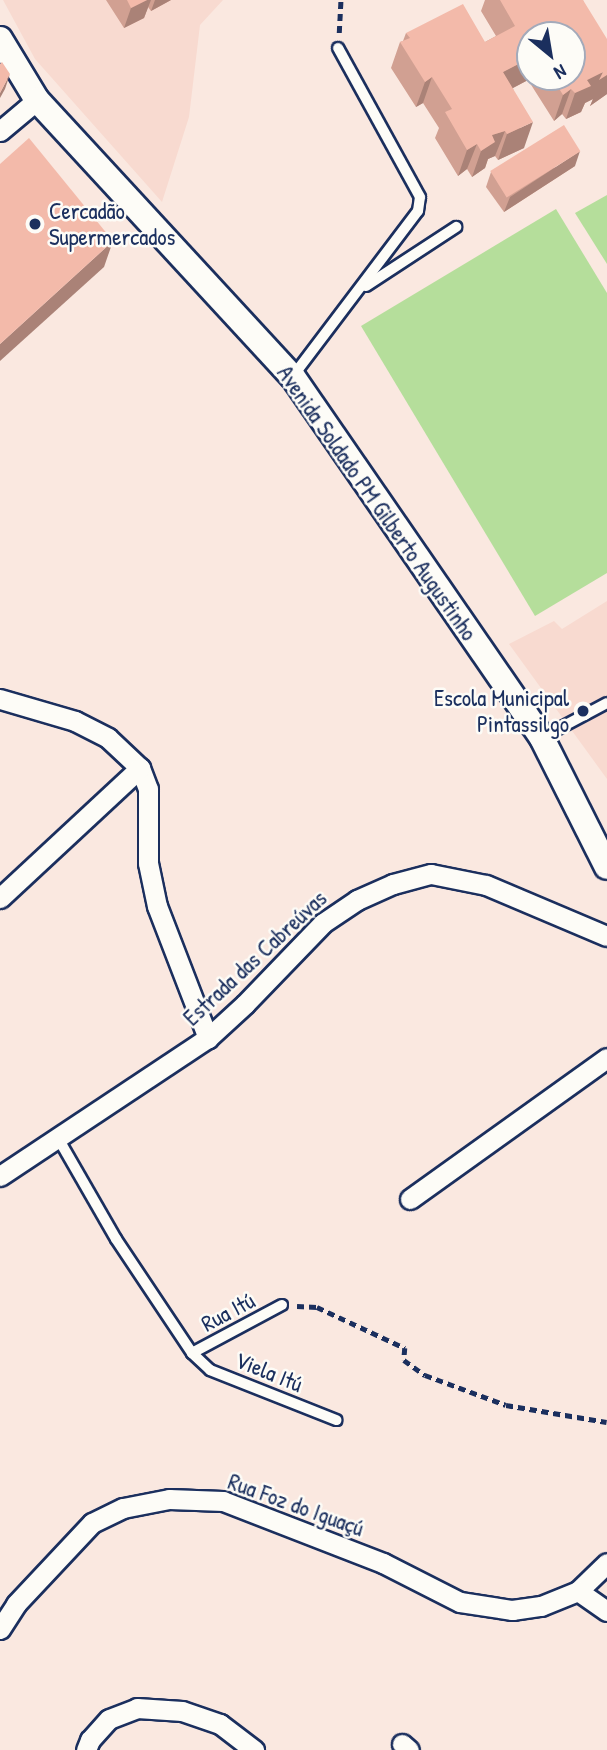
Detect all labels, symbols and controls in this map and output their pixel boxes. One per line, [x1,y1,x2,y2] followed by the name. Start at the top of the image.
[516,21,586,91] north arrow
[550,59,571,86] text: N
[49,197,175,251] place label: Cercadão Supermercados
[27,216,43,232] marker: Cercadão Supermercados
[271,360,483,646] street label: Avenida Soldado PM Gilberto Augustinho
[434,684,569,738] place label: Escola Municipal Pintassilgo
[575,703,591,719] marker: Escola Municipal Pintassilgo
[178,885,332,1031] street label: Estrada das Cabreúvas
[197,1287,259,1337] street label: Rua Itú
[231,1346,307,1398] street label: Viela Itú
[224,1468,368,1542] street label: Rua Foz do Iguaçú

